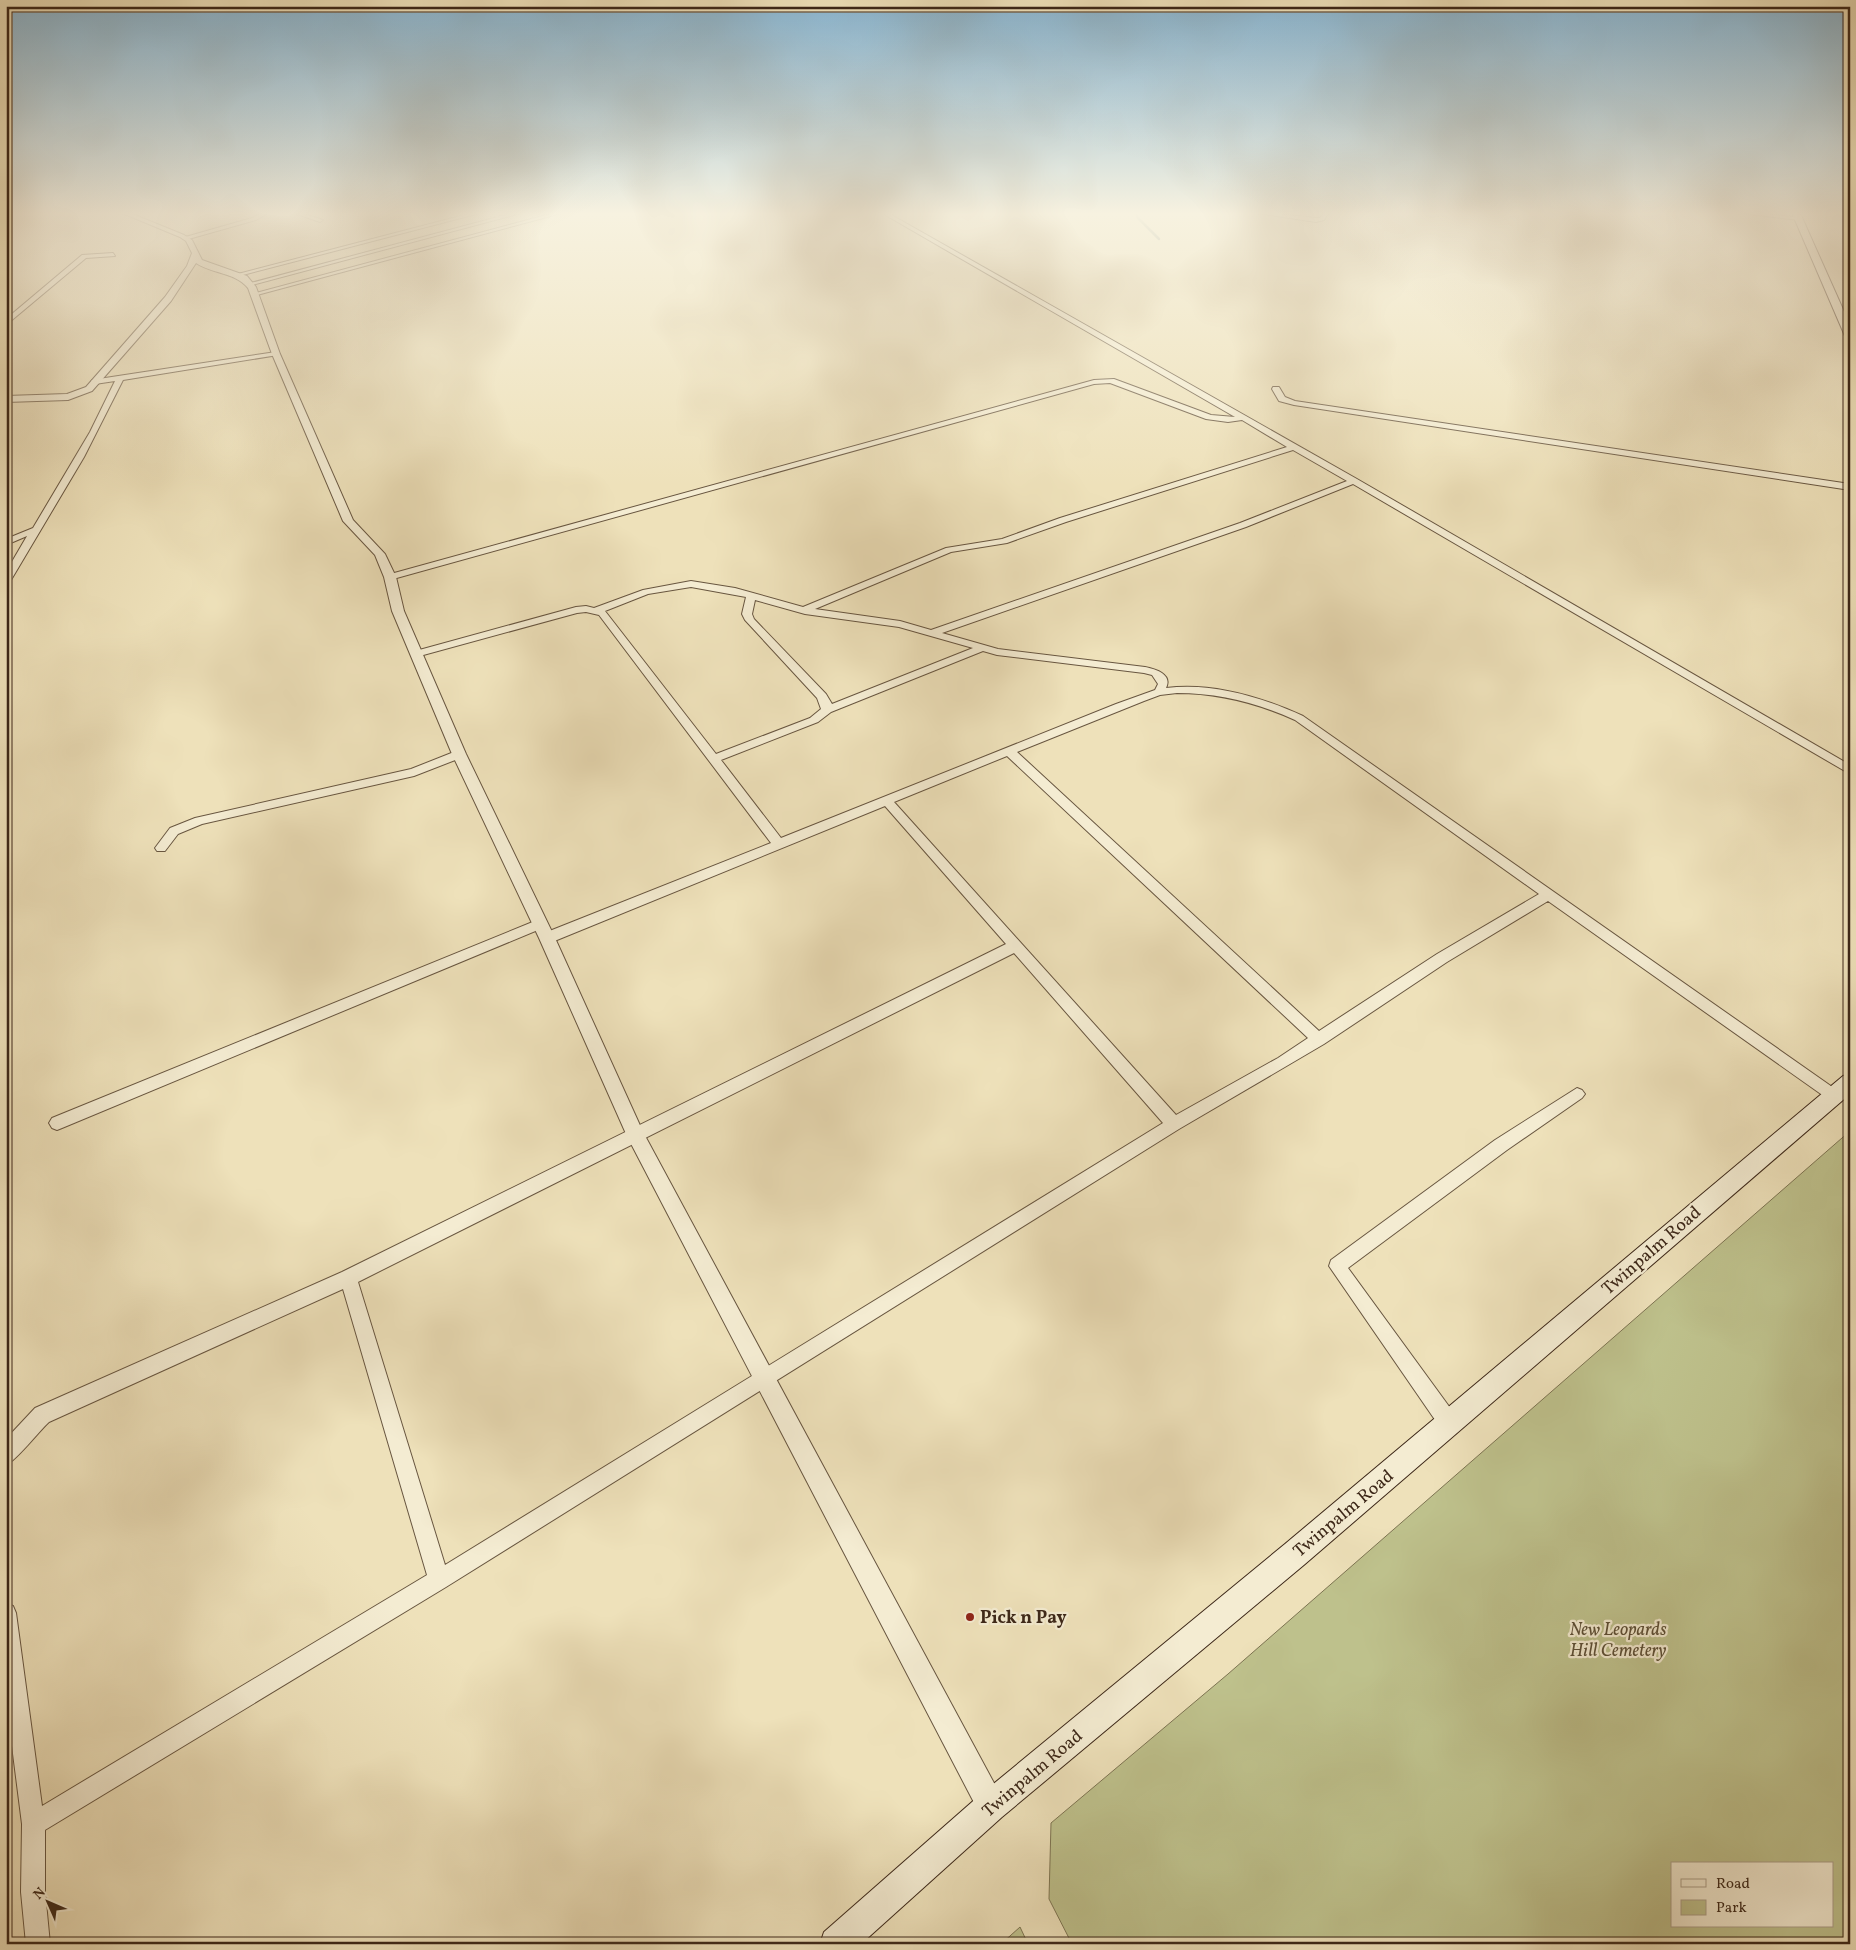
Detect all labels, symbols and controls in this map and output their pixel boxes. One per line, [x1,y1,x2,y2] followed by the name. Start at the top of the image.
[1597,1201,1707,1301] street label: Twinpalm Road
[1288,1465,1400,1564] street label: Twinpalm Road
[980,1606,1067,1631] place label: Pick n Pay
[964,1611,976,1623] marker: Pick n Pay
[1569,1618,1667,1664] park label: New Leopards Hill Cemetery
[977,1725,1089,1824] street label: Twinpalm Road
[1671,1862,1834,1928] legend
[1716,1874,1750,1895] text: Road
[22,1878,72,1928] north arrow
[30,1884,50,1904] text: N
[1716,1898,1747,1919] text: Park

